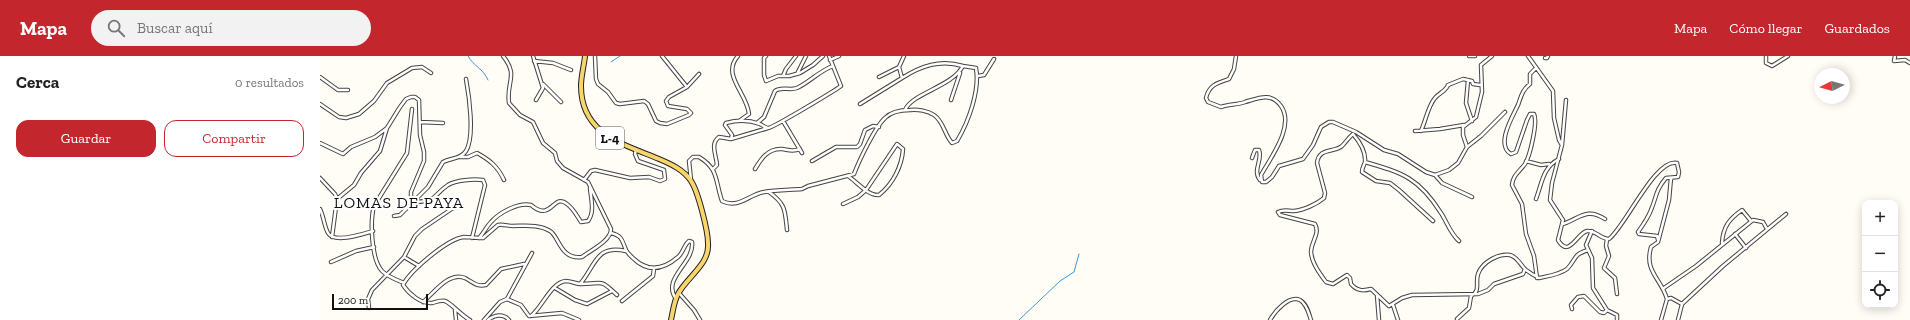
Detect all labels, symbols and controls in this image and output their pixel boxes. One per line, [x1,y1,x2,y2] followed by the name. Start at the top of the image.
[91,10,371,46] search box
[20,17,67,40] text: Mapa
[105,17,127,39] icon: search
[137,19,213,37] text: Buscar aquí
[1674,20,1707,37] text: Mapa
[1729,20,1802,37] text: Cómo llegar
[1824,20,1890,37] text: Guardados
[1814,68,1850,104] north arrow
[16,72,59,92] text: Cerca
[235,75,304,90] text: 0 resultados
[16,120,156,157] button: Guardar
[164,120,304,157] button: Compartir
[596,127,624,149] road number: L-4
[334,193,464,212] district label: LOMAS DE PAYA
[1862,200,1898,308] map controls
[1862,200,1898,236] button: +
[1862,236,1898,272] button: −
[1862,272,1898,308] button: locate
[332,292,428,311] scale bar
[338,294,368,307] text: 200 m

